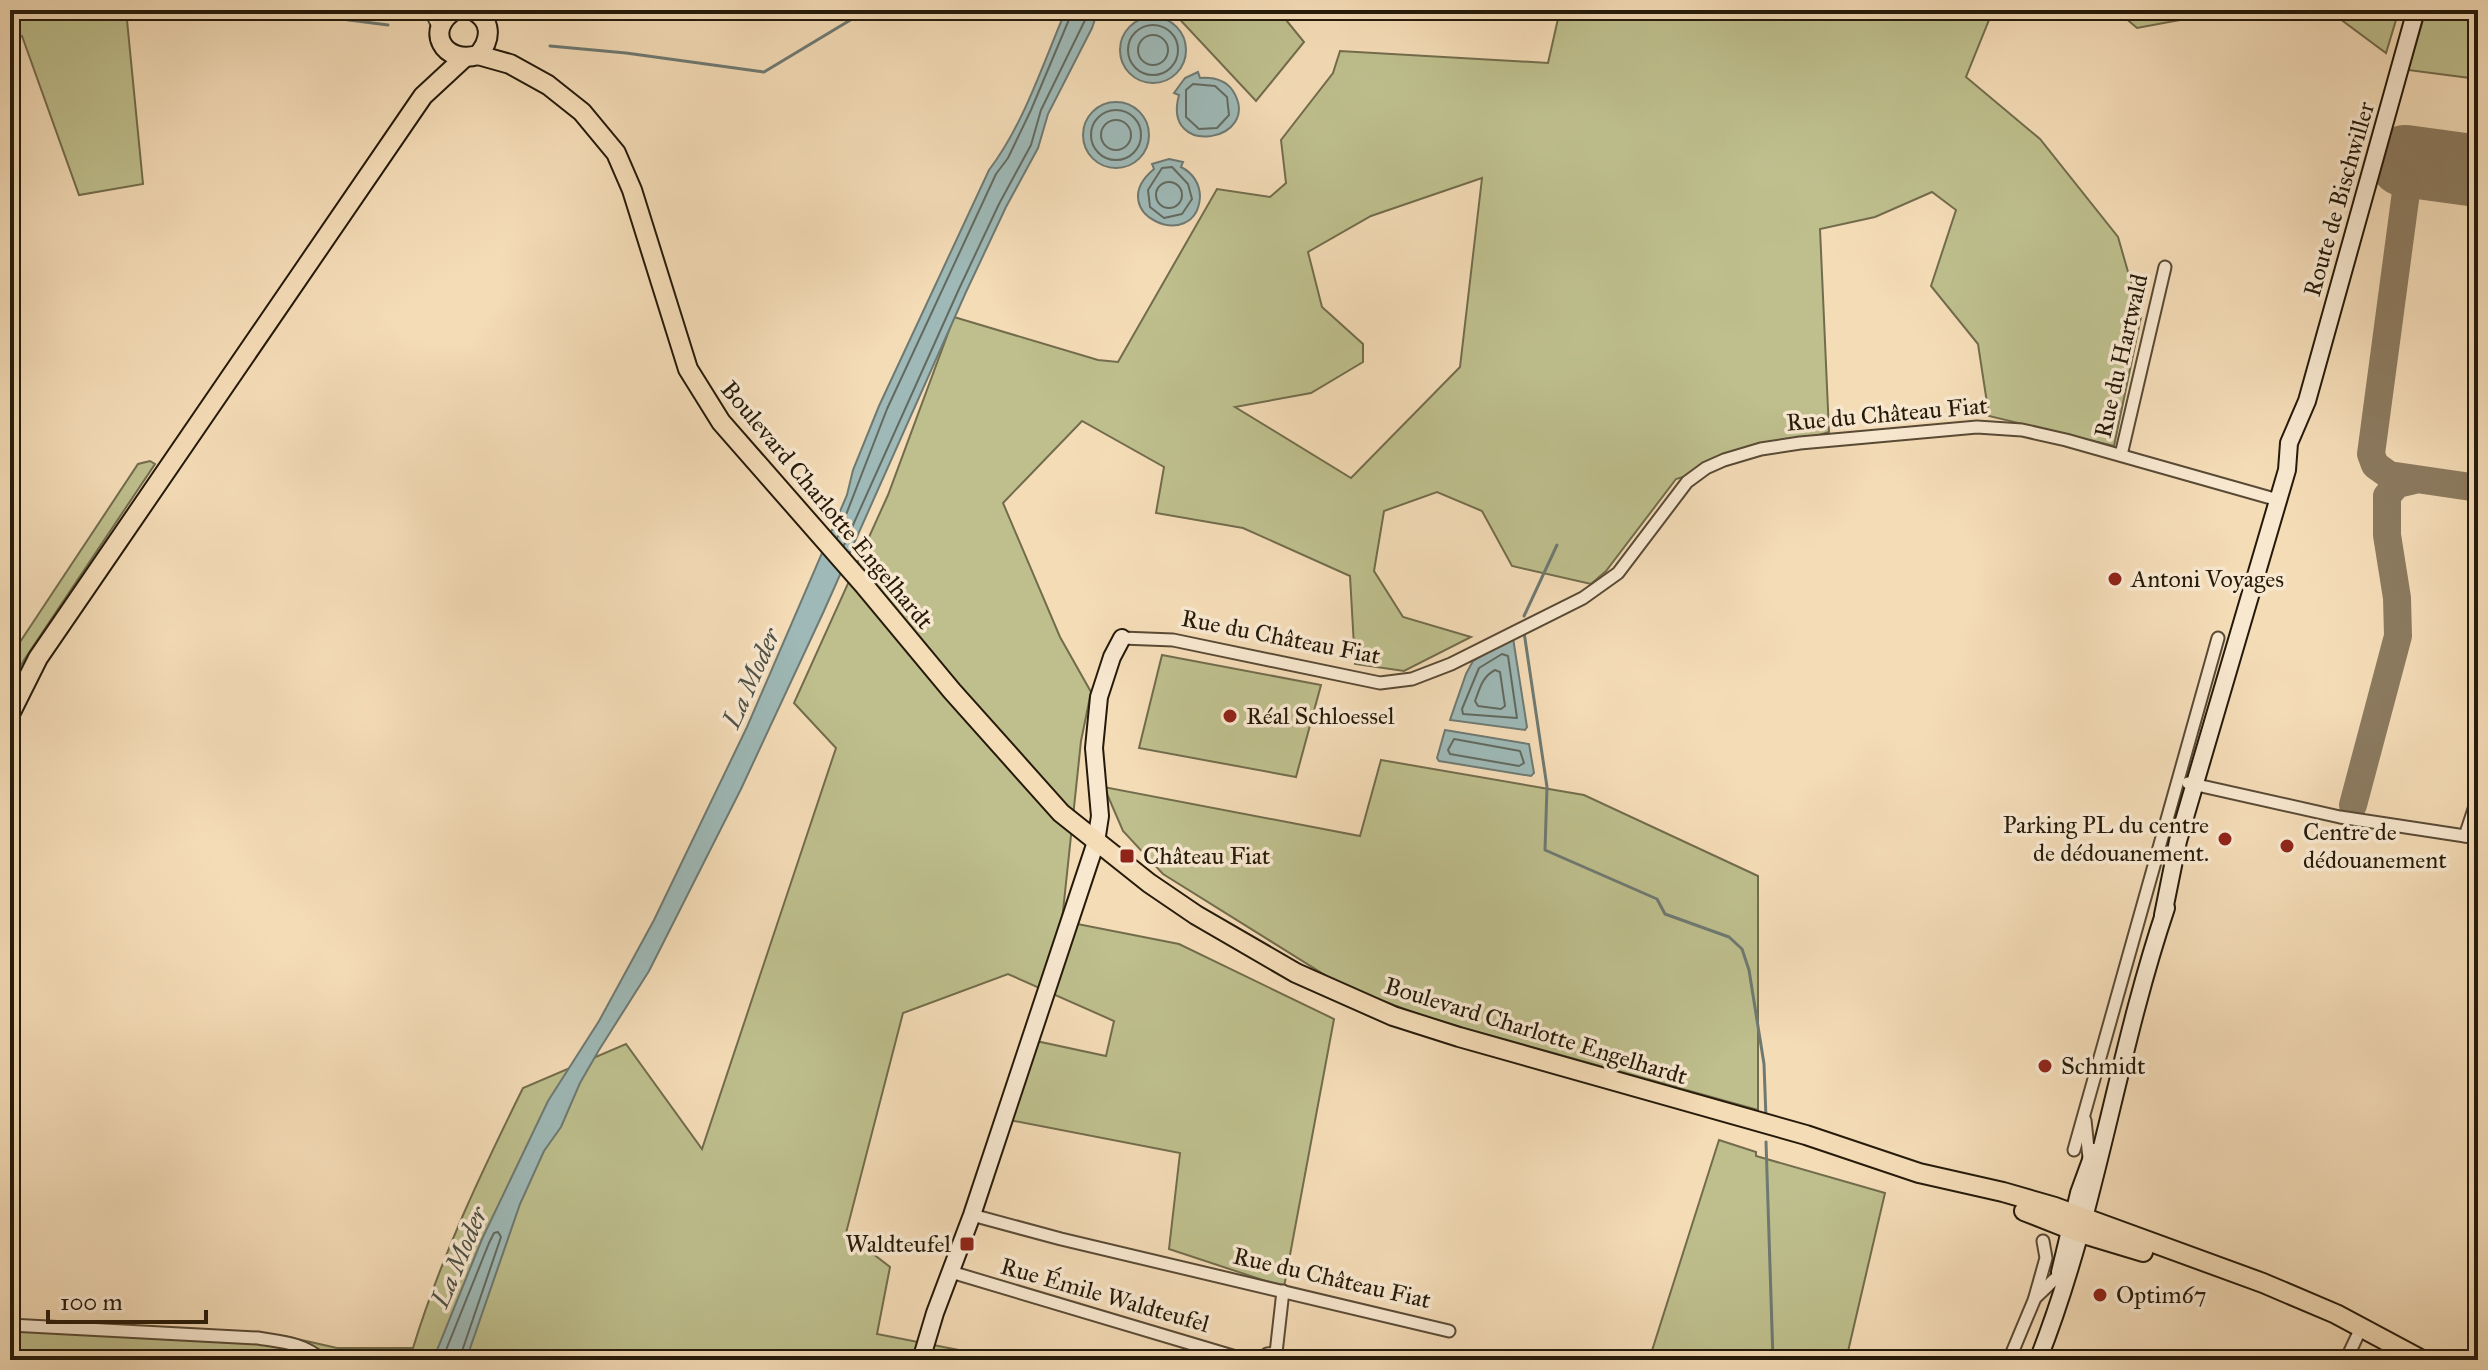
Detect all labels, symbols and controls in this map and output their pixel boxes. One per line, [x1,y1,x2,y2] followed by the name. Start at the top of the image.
[2297,98,2381,300] street label: Route de Bischwiller
[2088,271,2154,441] street label: Rue du Hartwald
[714,375,940,636] street label: Boulevard Charlotte Engelhardt
[1785,390,1989,438] street label: Rue du Château Fiat
[2130,564,2284,594] place label: Antoni Voyages
[2106,570,2124,588] marker: Antoni Voyages
[1179,603,1383,671] street label: Rue du Château Fiat
[714,622,788,734] water label: La Moder
[1246,701,1395,731] place label: Réal Schloessel
[1221,707,1239,725] marker: Réal Schloessel
[2003,810,2209,868] place label: Parking PL du centre de dédouanement.
[2303,817,2447,875] place label: Centre de dédouanement
[2216,830,2234,848] marker: Parking PL du centre de dédouanement.
[2278,837,2296,855] marker: Centre de dédouanement
[1143,841,1271,871] place label: Château Fiat
[1118,847,1136,865] marker: Château Fiat
[1381,971,1692,1092] street label: Boulevard Charlotte Engelhardt
[2061,1051,2146,1081] place label: Schmidt
[2036,1057,2054,1075] marker: Schmidt
[423,1201,495,1313] water label: La Moder
[845,1229,952,1259] place label: Waldteufel
[958,1235,976,1253] marker: Waldteufel
[1230,1241,1434,1315] street label: Rue du Château Fiat
[997,1251,1213,1339] street label: Rue Émile Waldteufel
[48,1274,206,1324] scale bar
[2116,1280,2207,1310] place label: Optim67
[2091,1286,2109,1304] marker: Optim67
[60,1287,123,1317] text: 100 m

